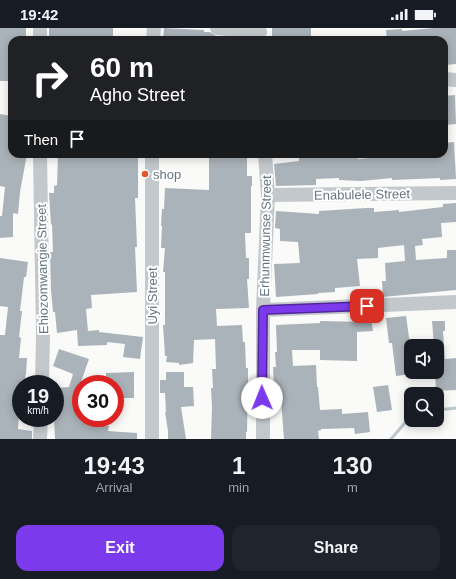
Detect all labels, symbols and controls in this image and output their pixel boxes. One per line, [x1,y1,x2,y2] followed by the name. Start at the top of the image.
[20,6,58,23] text: 19:42
[24,52,76,104] icon: right
[90,52,154,83] text: 60 m
[90,85,185,105] text: Agho Street
[66,128,88,150] icon: arrive
[24,131,58,148] text: Then
[153,167,181,182] place label: shop
[140,169,150,179] marker: shop
[257,175,274,297] street label: Erhunmwunse Street
[314,186,411,203] street label: Enabulele Street
[34,203,51,334] street label: Ehiozomwangie Street
[145,267,160,325] street label: Uyi Street
[350,289,384,323] pin
[356,295,378,317] icon: arrive
[404,339,444,427] map controls
[404,339,444,379] button: sound
[72,375,124,427] speed limit sign: 30
[241,377,283,419] position arrow
[27,385,49,407] text: 19
[404,387,444,427] button: search
[27,405,49,416] text: km/h
[83,452,145,479] text: 19:43
[232,452,245,479] text: 1
[333,452,373,479] text: 130
[96,480,133,495] text: Arrival
[228,480,249,495] text: min
[347,480,358,495] text: m
[16,525,224,571] button: Exit
[232,525,440,571] button: Share

